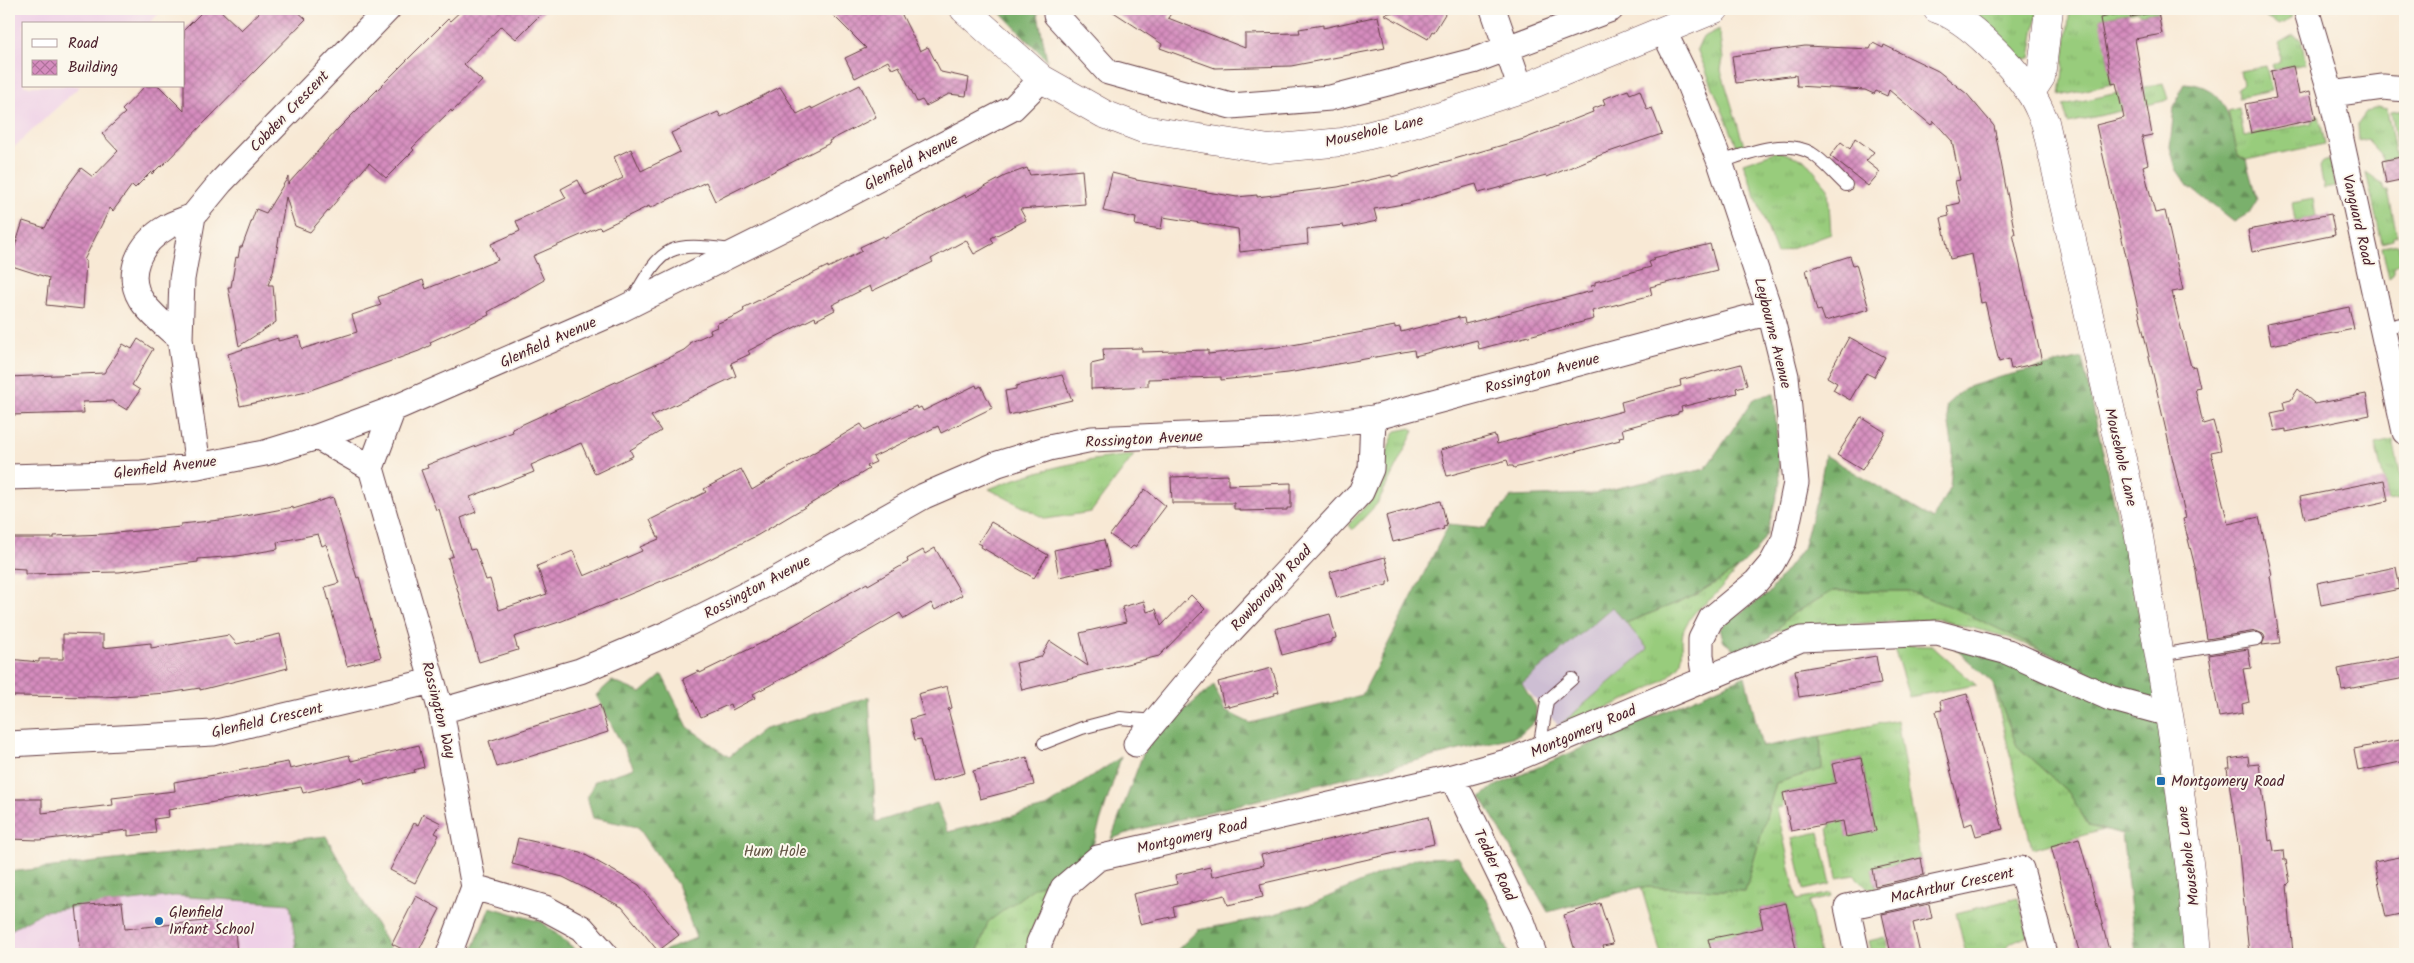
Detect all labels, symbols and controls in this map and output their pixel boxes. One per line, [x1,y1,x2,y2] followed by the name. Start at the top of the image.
[22,22,185,88] legend
[68,32,99,56] text: Road
[68,56,118,80] text: Building
[244,65,335,158] street label: Cobden Crescent
[1323,109,1426,155] street label: Mousehole Lane
[860,128,963,198] street label: Glenfield Avenue
[2335,172,2379,269] street label: Vanguard Road
[1747,275,1797,392] street label: Leybourne Avenue
[496,311,601,375] street label: Glenfield Avenue
[1482,347,1602,401] street label: Rossington Avenue
[2097,406,2143,509] street label: Mousehole Lane
[1085,425,1204,455] street label: Rossington Avenue
[112,450,218,486] street label: Glenfield Avenue
[1225,540,1319,637] street label: Rowborough Road
[700,550,815,626] street label: Rossington Avenue
[414,659,462,762] street label: Rossington Way
[209,696,326,745] street label: Glenfield Crescent
[1527,699,1641,765] street label: Montgomery Road
[2171,770,2285,794] place label: Montgomery Road
[2155,775,2167,787] marker: Montgomery Road
[2171,804,2207,907] street label: Mousehole Lane
[1134,812,1251,861] street label: Montgomery Road
[1466,825,1522,906] street label: Tedder Road
[744,840,806,864] park label: Hum Hole
[1888,861,2017,911] street label: MacArthur Crescent
[169,901,254,942] place label: Glenfield Infant School
[153,915,165,927] marker: Glenfield Infant School

